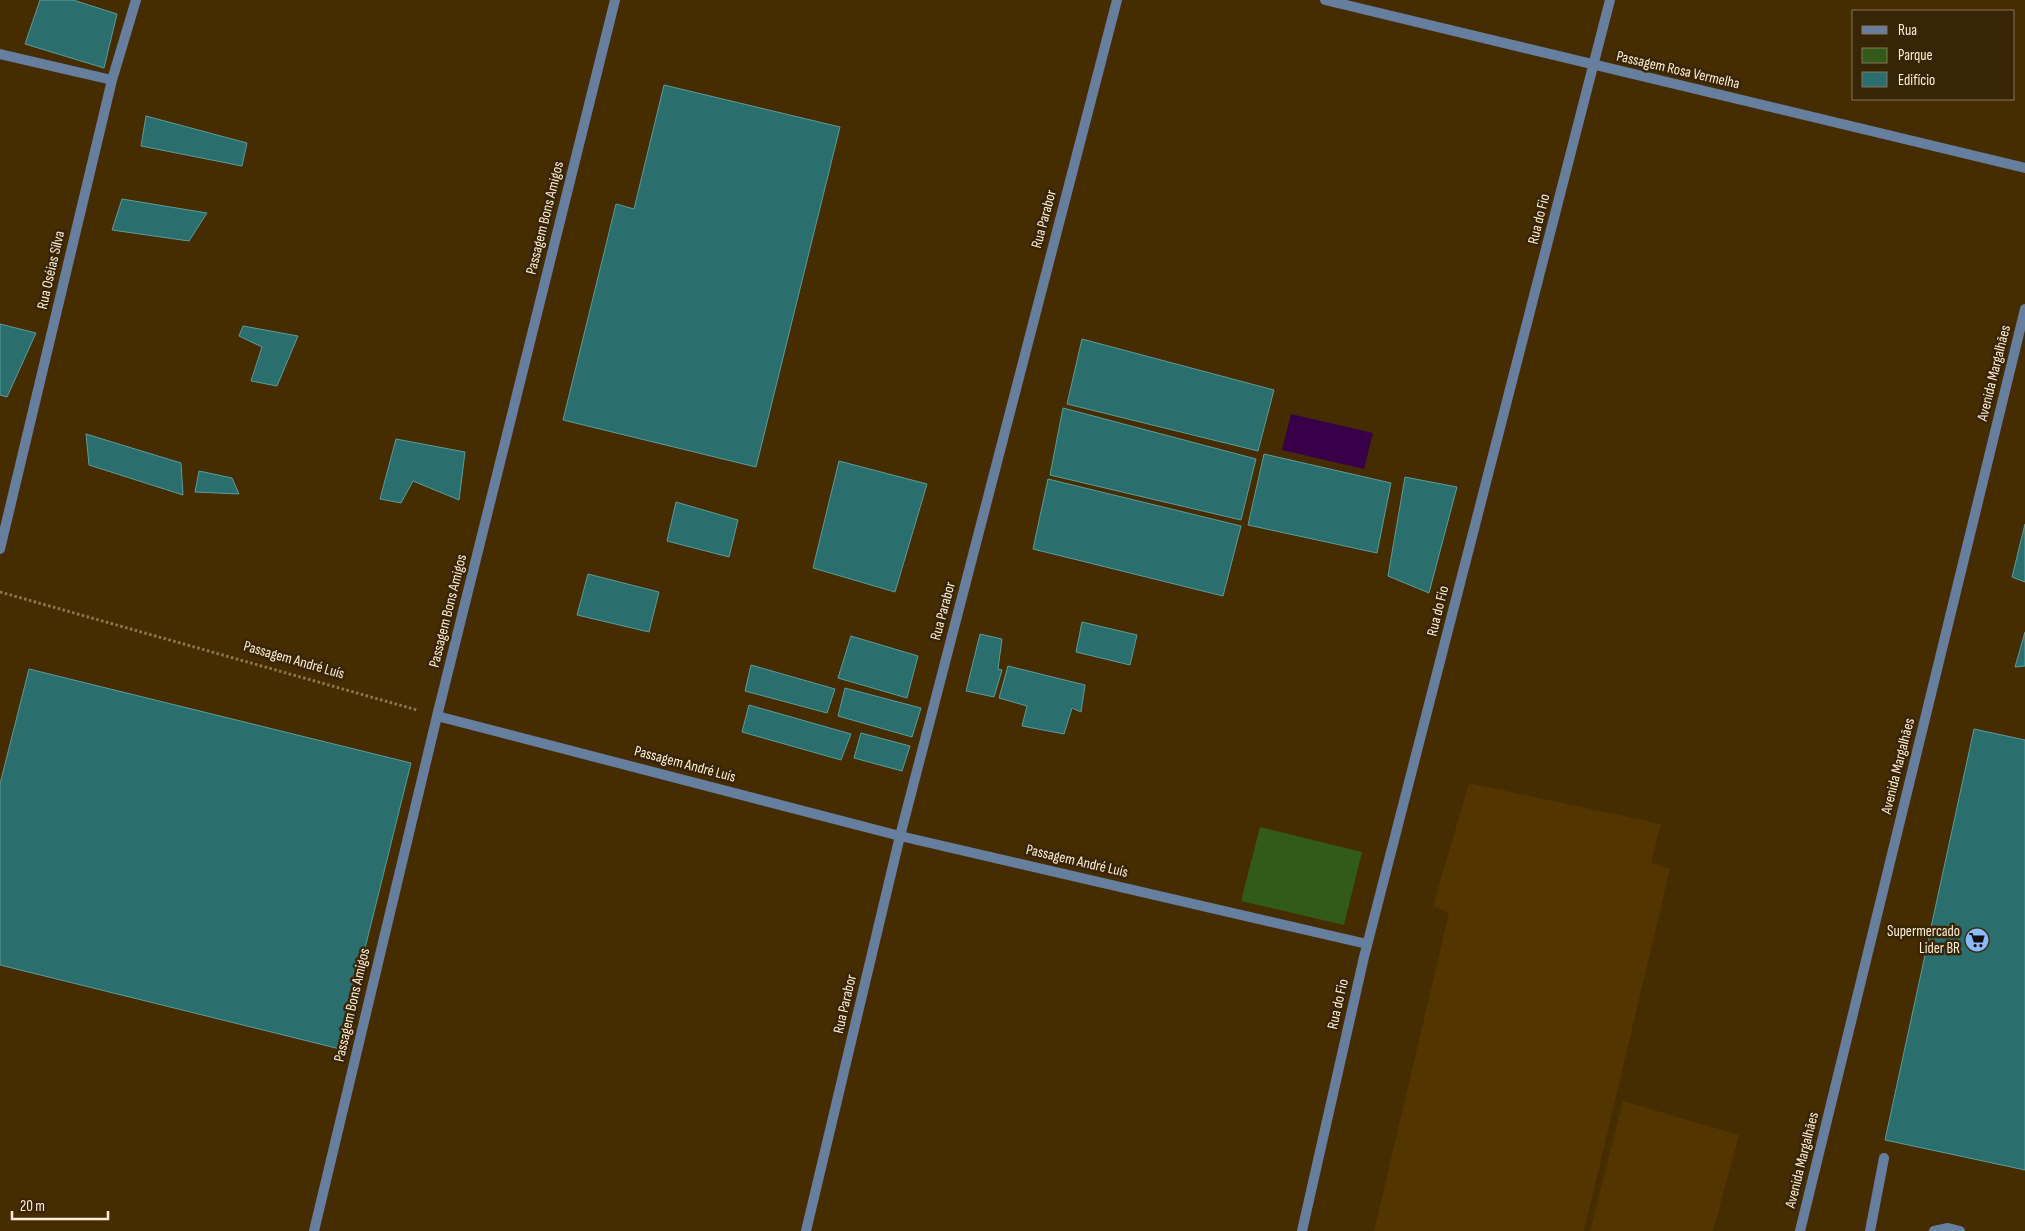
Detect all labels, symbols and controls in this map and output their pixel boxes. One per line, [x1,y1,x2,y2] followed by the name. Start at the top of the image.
[1852,10,2015,100] legend
[1898,21,1917,40] text: Rua
[1898,46,1933,65] text: Parque
[1615,47,1742,93] street label: Passagem Rosa Vermelha
[1898,71,1935,90] text: Edifício
[522,159,568,277] street label: Passagem Bons Amigos
[1027,187,1061,250] street label: Rua Parabor
[1524,192,1554,246] street label: Rua do Fio
[33,229,69,311] street label: Rua Oséias Silva
[1973,323,2015,424] street label: Avenida Margalhães
[425,552,471,670] street label: Passagem Bons Amigos
[926,579,960,642] street label: Rua Parabor
[1423,584,1453,638] street label: Rua do Fio
[241,637,347,683] street label: Passagem André Luís
[1877,716,1919,817] street label: Avenida Margalhães
[632,741,738,787] street label: Passagem André Luís
[1024,840,1130,882] street label: Passagem André Luís
[1887,922,1960,958] place label: Supermercado Lider BR
[1964,927,1990,953] supermarket icon: Supermercado Lider BR
[330,946,374,1064] street label: Passagem Bons Amigos
[829,972,861,1035] street label: Rua Parabor
[1323,977,1353,1031] street label: Rua do Fio
[1781,1110,1823,1211] street label: Avenida Margalhães
[12,1188,109,1220] scale bar
[20,1197,45,1216] text: 20 m

